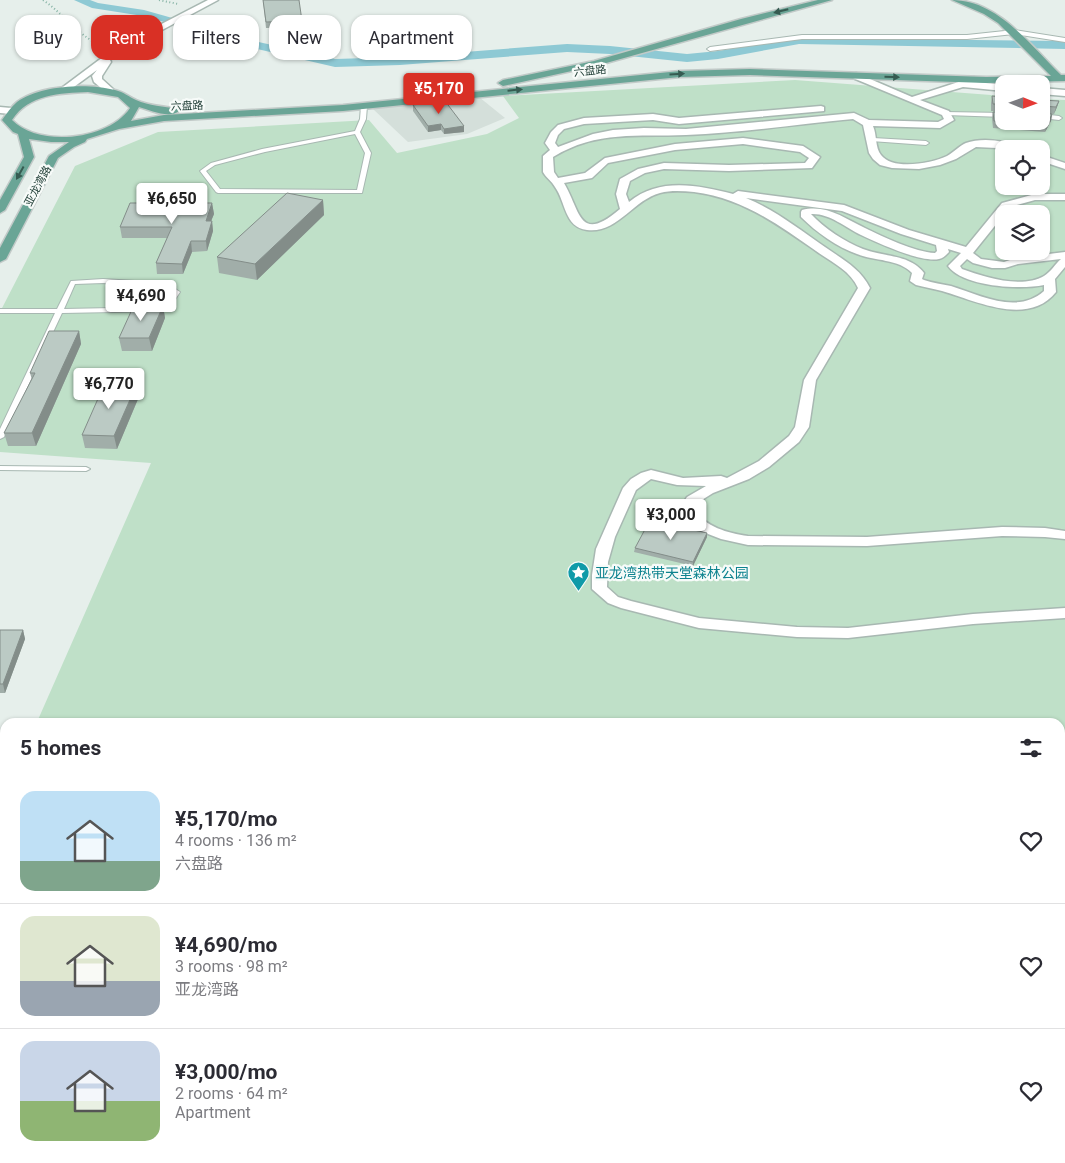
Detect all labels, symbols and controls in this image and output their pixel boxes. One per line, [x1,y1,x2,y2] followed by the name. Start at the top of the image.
[773,8,788,16] one-way arrow
[15,15,81,60] chip: Buy
[91,15,163,60] chip: Rent
[173,15,259,60] chip: Filters
[269,15,341,60] chip: New
[351,15,472,60] chip: Apartment
[573,63,607,79] street label: 六盘路
[669,69,685,77] one-way arrow
[398,72,480,115] pin: ¥5,170
[884,73,900,81] one-way arrow
[995,75,1050,130] north arrow
[995,75,1050,260] map controls
[414,79,464,98] text: ¥5,170
[508,86,524,94] one-way arrow
[170,99,204,113] street label: 六盘路
[995,140,1050,195] button: locate
[22,164,54,208] street label: 亚龙湾路
[16,167,25,180] one-way arrow
[131,182,213,225] pin: ¥6,650
[147,189,197,208] text: ¥6,650
[995,205,1050,260] button: layers
[100,280,182,322] pin: ¥4,690
[116,286,166,305] text: ¥4,690
[68,368,150,410] pin: ¥6,770
[84,374,134,393] text: ¥6,770
[630,498,712,541] pin: ¥3,000
[646,505,696,524] text: ¥3,000
[567,561,591,592] place icon: 亚龙湾热带天堂森林公园
[595,565,749,581] place label: 亚龙湾热带天堂森林公园
[1017,734,1045,762] icon: filters
[20,736,101,760] text: 5 homes
[175,807,277,831] text: ¥5,170/mo
[60,811,120,871] icon: home
[1017,827,1045,855] icon: heart
[175,831,297,850] text: 4 rooms · 136 m²
[175,854,223,873] text: 六盘路
[175,933,277,957] text: ¥4,690/mo
[60,936,120,996] icon: home
[1017,952,1045,980] icon: heart
[175,957,288,976] text: 3 rooms · 98 m²
[175,980,239,999] text: 亚龙湾路
[175,1060,277,1084] text: ¥3,000/mo
[60,1061,120,1121] icon: home
[1017,1077,1045,1105] icon: heart
[175,1084,288,1103] text: 2 rooms · 64 m²
[175,1103,251,1122] text: Apartment

